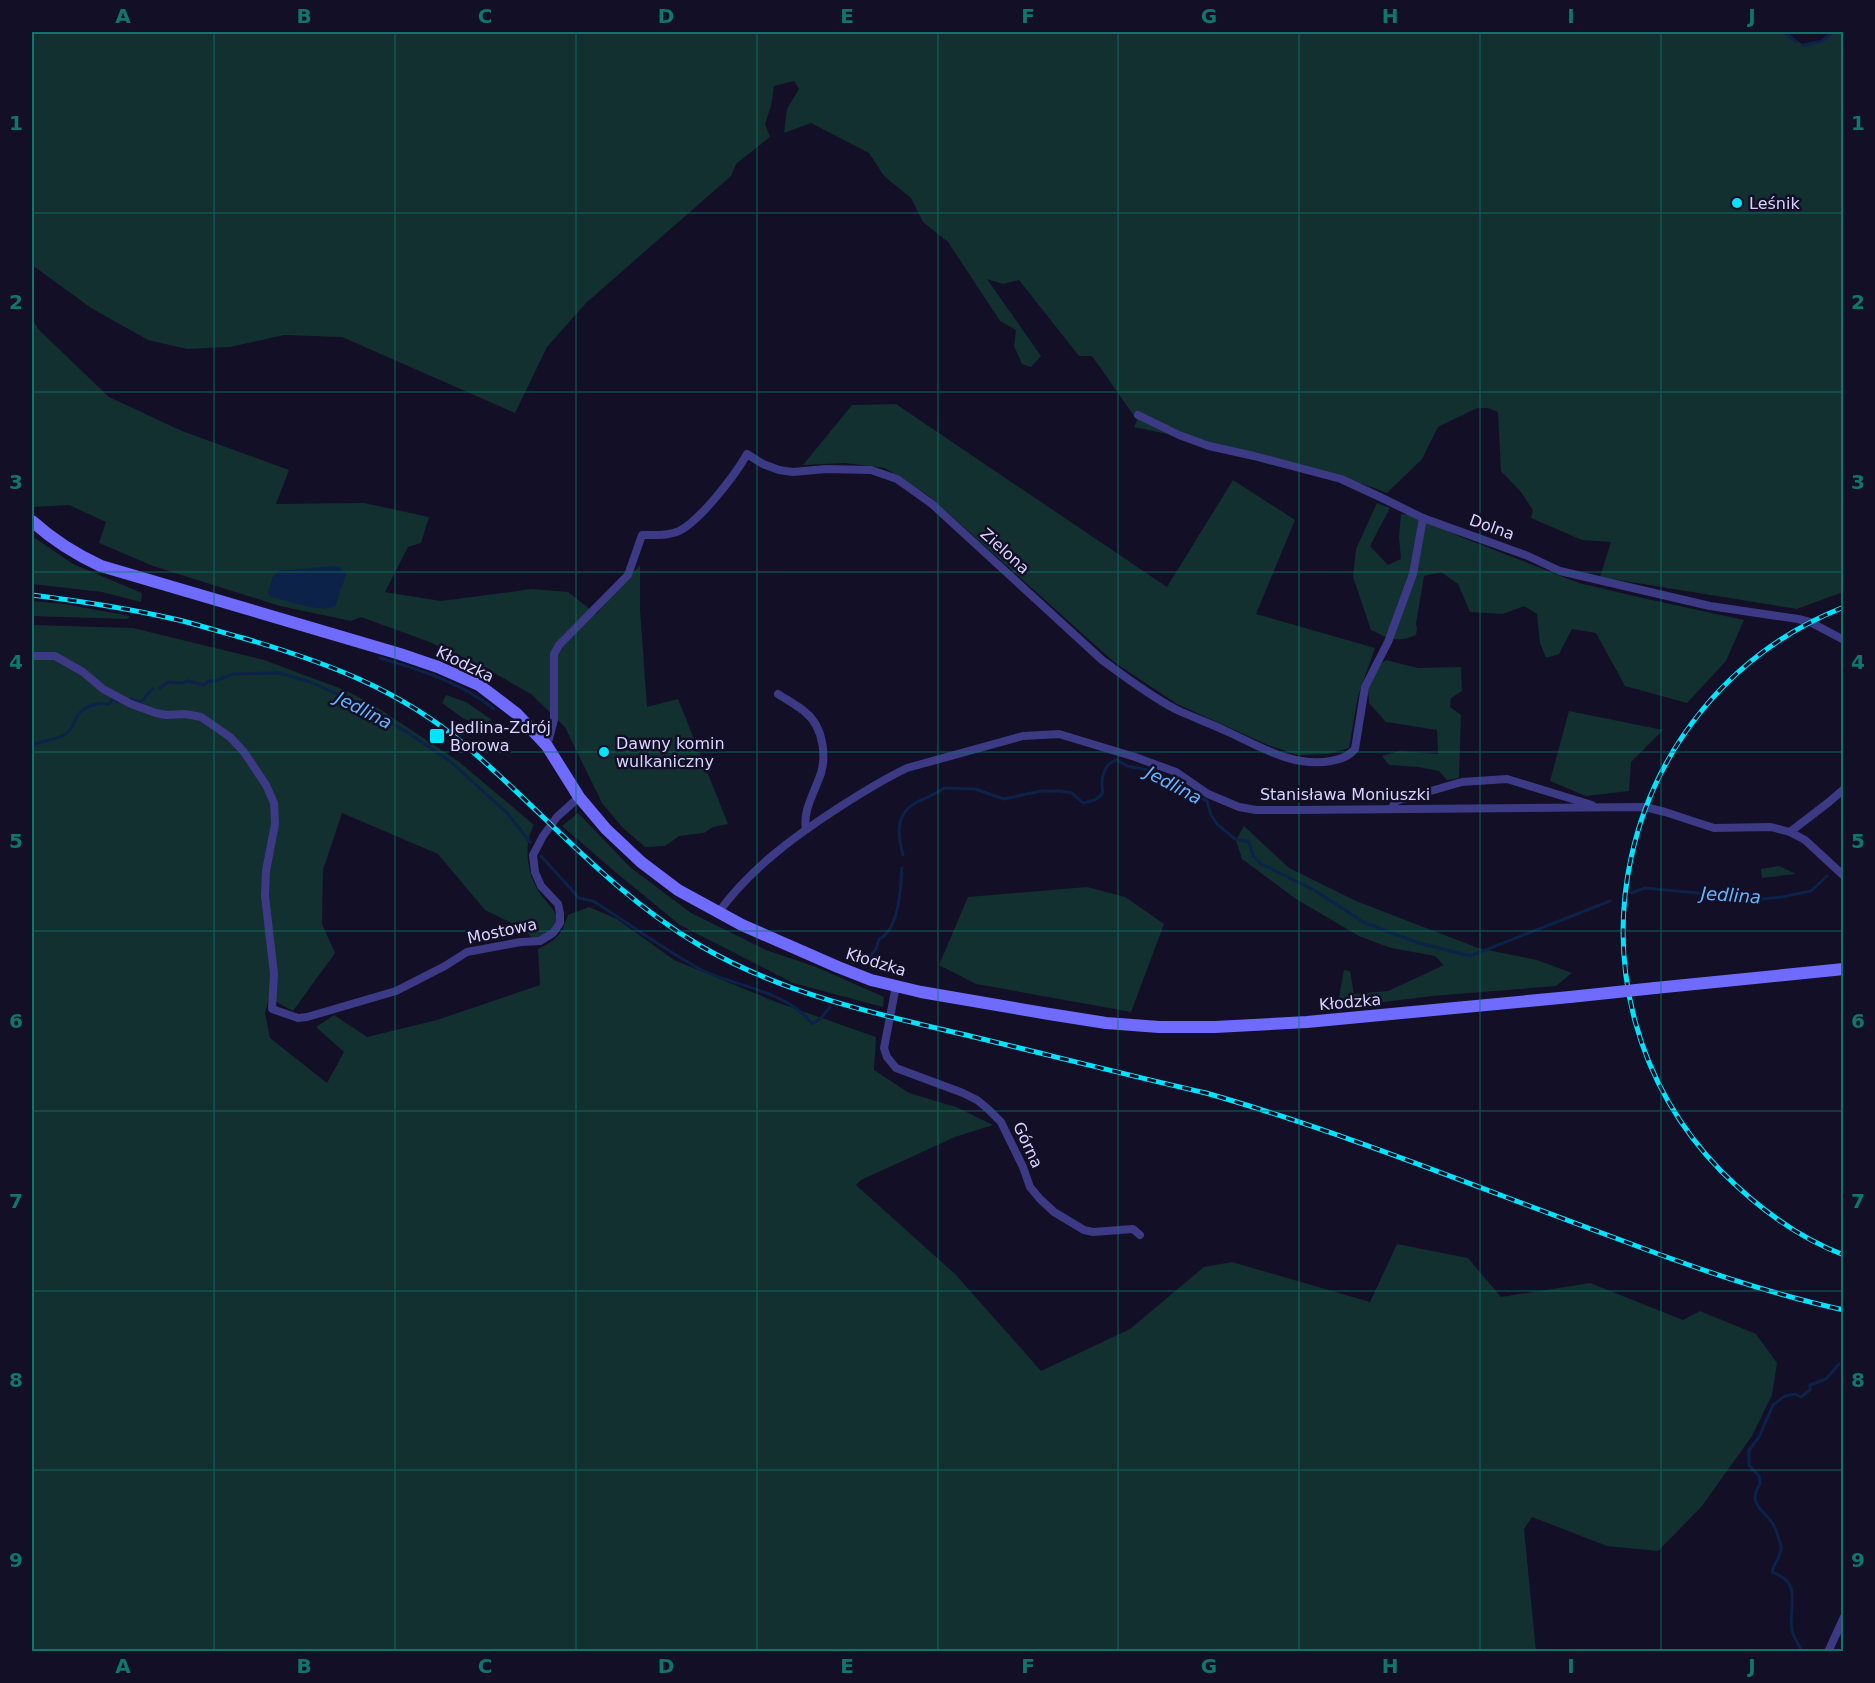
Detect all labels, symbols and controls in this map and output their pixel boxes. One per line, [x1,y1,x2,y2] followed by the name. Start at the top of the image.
[115,4,131,28] text: A
[296,4,312,28] text: B
[478,4,492,28] text: C
[658,4,674,28] text: D
[840,4,854,28] text: E
[1021,4,1035,28] text: F
[1201,4,1217,28] text: G
[1382,4,1398,28] text: H
[1567,4,1575,28] text: I
[1746,4,1756,28] text: J
[9,111,23,135] text: 1
[1851,111,1865,135] text: 1
[1749,194,1800,213] place label: Leśnik
[1730,196,1744,210] marker: Leśnik
[9,290,23,314] text: 2
[1851,290,1865,314] text: 2
[9,470,23,494] text: 3
[1851,470,1865,494] text: 3
[1467,510,1517,544] street label: Dolna
[977,524,1033,578] street label: Zielona
[433,642,497,686] street label: Kłodzka
[9,650,23,674] text: 4
[1851,650,1865,674] text: 4
[330,686,396,733] water label: Jedlina
[449,718,551,755] place label: Jedlina-Zdrój Borowa
[428,727,446,745] marker: Jedlina-Zdrój Borowa
[616,734,725,771] place label: Dawny komin wulkaniczny
[597,745,611,759] marker: Dawny komin wulkaniczny
[1140,760,1206,808] water label: Jedlina
[1260,785,1430,804] street label: Stanisława Moniuszki
[9,829,23,853] text: 5
[1851,829,1865,853] text: 5
[1697,882,1762,908] water label: Jedlina
[465,914,539,948] street label: Mostowa
[843,944,909,980] street label: Kłodzka
[1318,990,1382,1014] street label: Kłodzka
[9,1009,23,1033] text: 6
[1851,1009,1865,1033] text: 6
[1009,1119,1047,1171] street label: Górna
[9,1189,23,1213] text: 7
[1851,1189,1865,1213] text: 7
[9,1368,23,1392] text: 8
[1851,1368,1865,1392] text: 8
[9,1548,23,1572] text: 9
[1851,1548,1865,1572] text: 9
[115,1654,131,1678] text: A
[296,1654,312,1678] text: B
[478,1654,492,1678] text: C
[658,1654,674,1678] text: D
[840,1654,854,1678] text: E
[1021,1654,1035,1678] text: F
[1201,1654,1217,1678] text: G
[1382,1654,1398,1678] text: H
[1567,1654,1575,1678] text: I
[1746,1654,1756,1678] text: J

